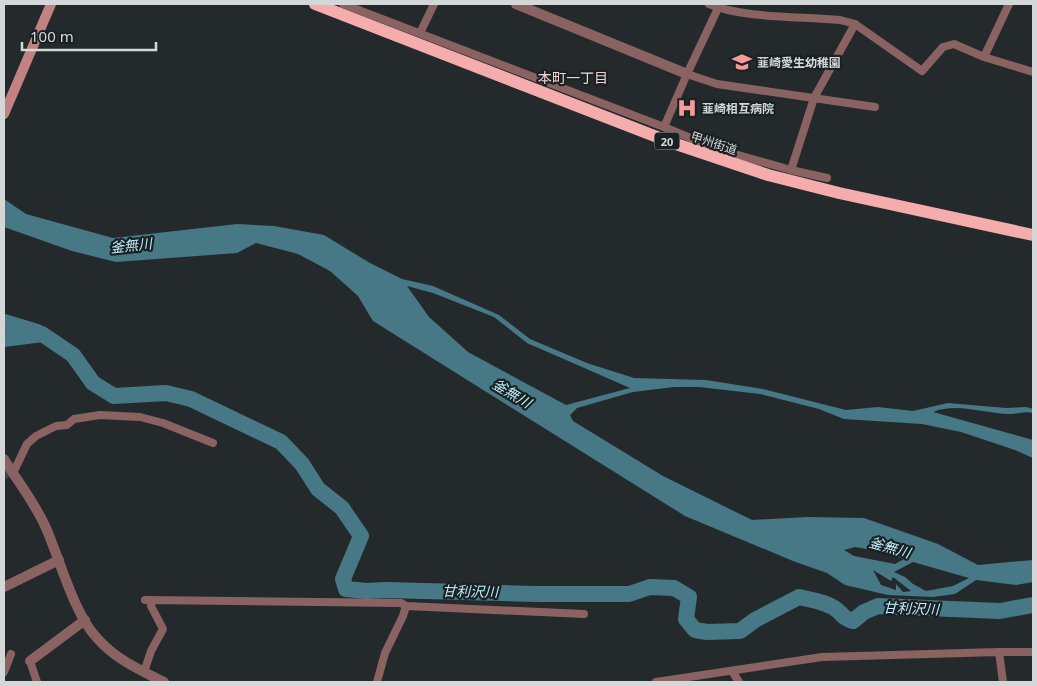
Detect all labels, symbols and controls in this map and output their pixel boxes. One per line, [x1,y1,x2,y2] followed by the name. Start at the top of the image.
[22,20,156,52] scale bar
[30,26,74,46] text: 100 m
[731,51,753,73] school or university icon: 韮崎愛生幼稚園
[757,54,841,71] place label: 韮崎愛生幼稚園
[538,68,608,87] district label: 本町一丁目
[676,97,698,119] hospital icon: 韮崎相互病院
[702,100,774,117] place label: 韮崎相互病院
[689,127,739,159] street label: 甲州街道
[654,132,680,150] road number: 20
[109,233,155,257] water label: 釜無川
[489,374,537,413] water label: 釜無川
[867,532,915,562] water label: 釜無川
[442,581,500,601] water label: 甘利沢川
[883,598,941,619] water label: 甘利沢川

